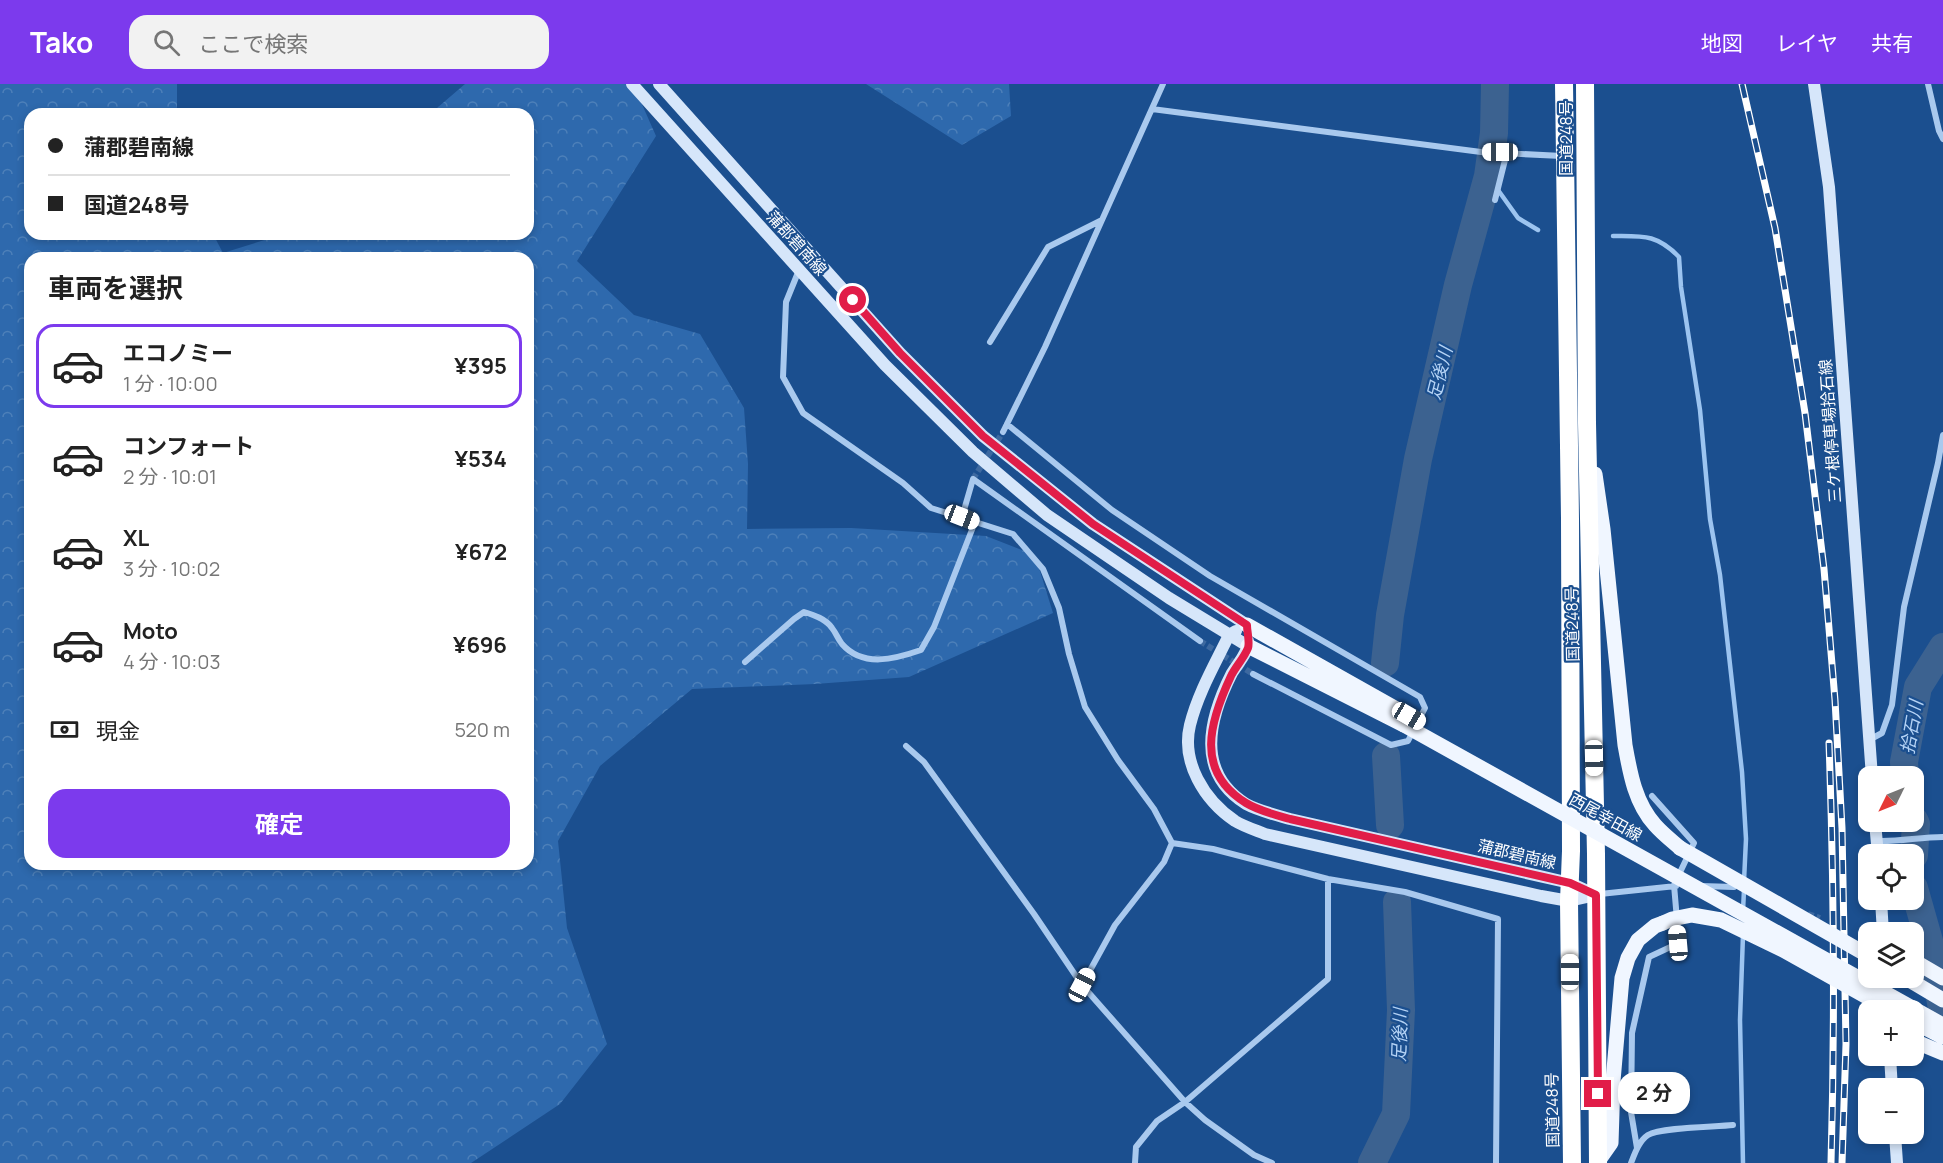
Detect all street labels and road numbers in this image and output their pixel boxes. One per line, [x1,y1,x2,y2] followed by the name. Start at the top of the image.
[1555,100,1577,176] street label: 国道248号
[762,206,832,280] street label: 蒲郡碧南線
[1814,358,1846,504] street label: 三ケ根停車場拾石線
[1560,586,1584,662] street label: 国道248号
[1566,788,1646,846] street label: 西尾幸田線
[1476,834,1558,874] street label: 蒲郡碧南線
[1540,1072,1564,1148] street label: 国道248号

